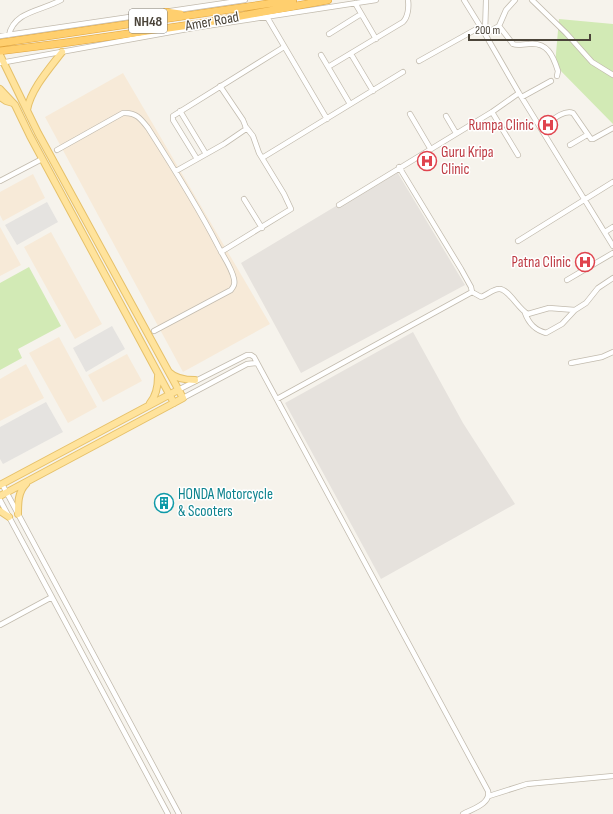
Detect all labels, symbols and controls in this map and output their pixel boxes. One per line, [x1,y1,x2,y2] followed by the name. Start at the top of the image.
[183,7,240,36] street label: Amer Road
[129,9,167,33] road number: NH48
[469,16,590,42] scale bar
[475,23,501,38] text: 200 m
[537,114,559,136] hospital icon: Rumpa Clinic
[468,116,534,135] place label: Rumpa Clinic
[441,143,494,179] place label: Guru Kripa Clinic
[416,150,438,172] hospital icon: Guru Kripa Clinic
[574,251,596,273] hospital icon: Patna Clinic
[512,253,571,272] place label: Patna Clinic
[178,485,273,521] place label: HONDA Motorcycle & Scooters
[153,492,175,514] building icon: HONDA Motorcycle & Scooters

